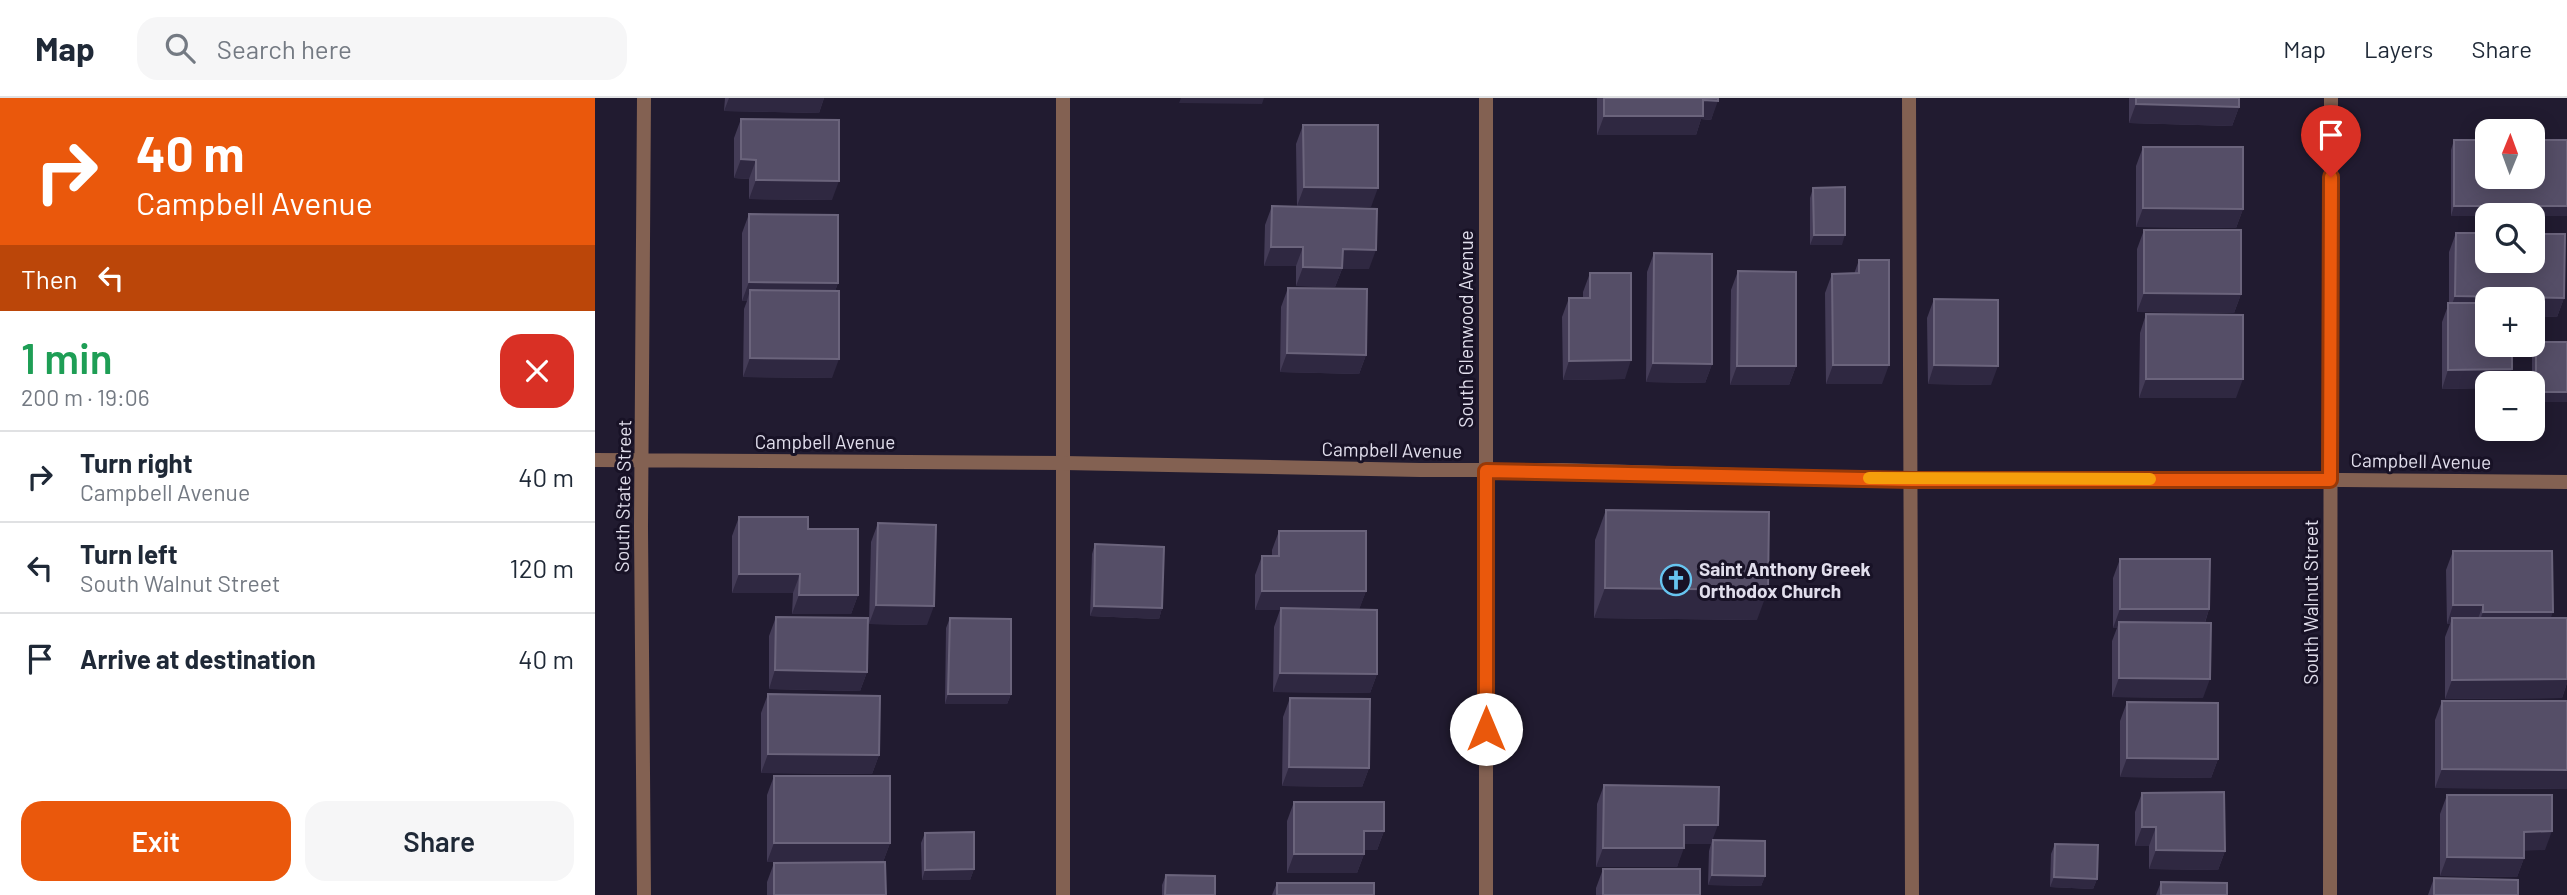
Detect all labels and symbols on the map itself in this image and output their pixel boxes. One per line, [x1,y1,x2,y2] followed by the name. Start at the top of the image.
[2301,105,2361,177] pin
[2475,119,2545,189] north arrow
[1454,230,1477,428] street label: South Glenwood Avenue
[610,419,635,573] street label: South State Street
[755,430,895,453] street label: Campbell Avenue
[1322,437,1462,462] street label: Campbell Avenue
[2351,448,2491,473] street label: Campbell Avenue
[2299,519,2322,685] street label: South Walnut Street
[1699,557,1871,602] place label: Saint Anthony Greek Orthodox Church
[1659,563,1693,597] church icon: Saint Anthony Greek Orthodox Church
[1449,692,1523,766] position arrow

